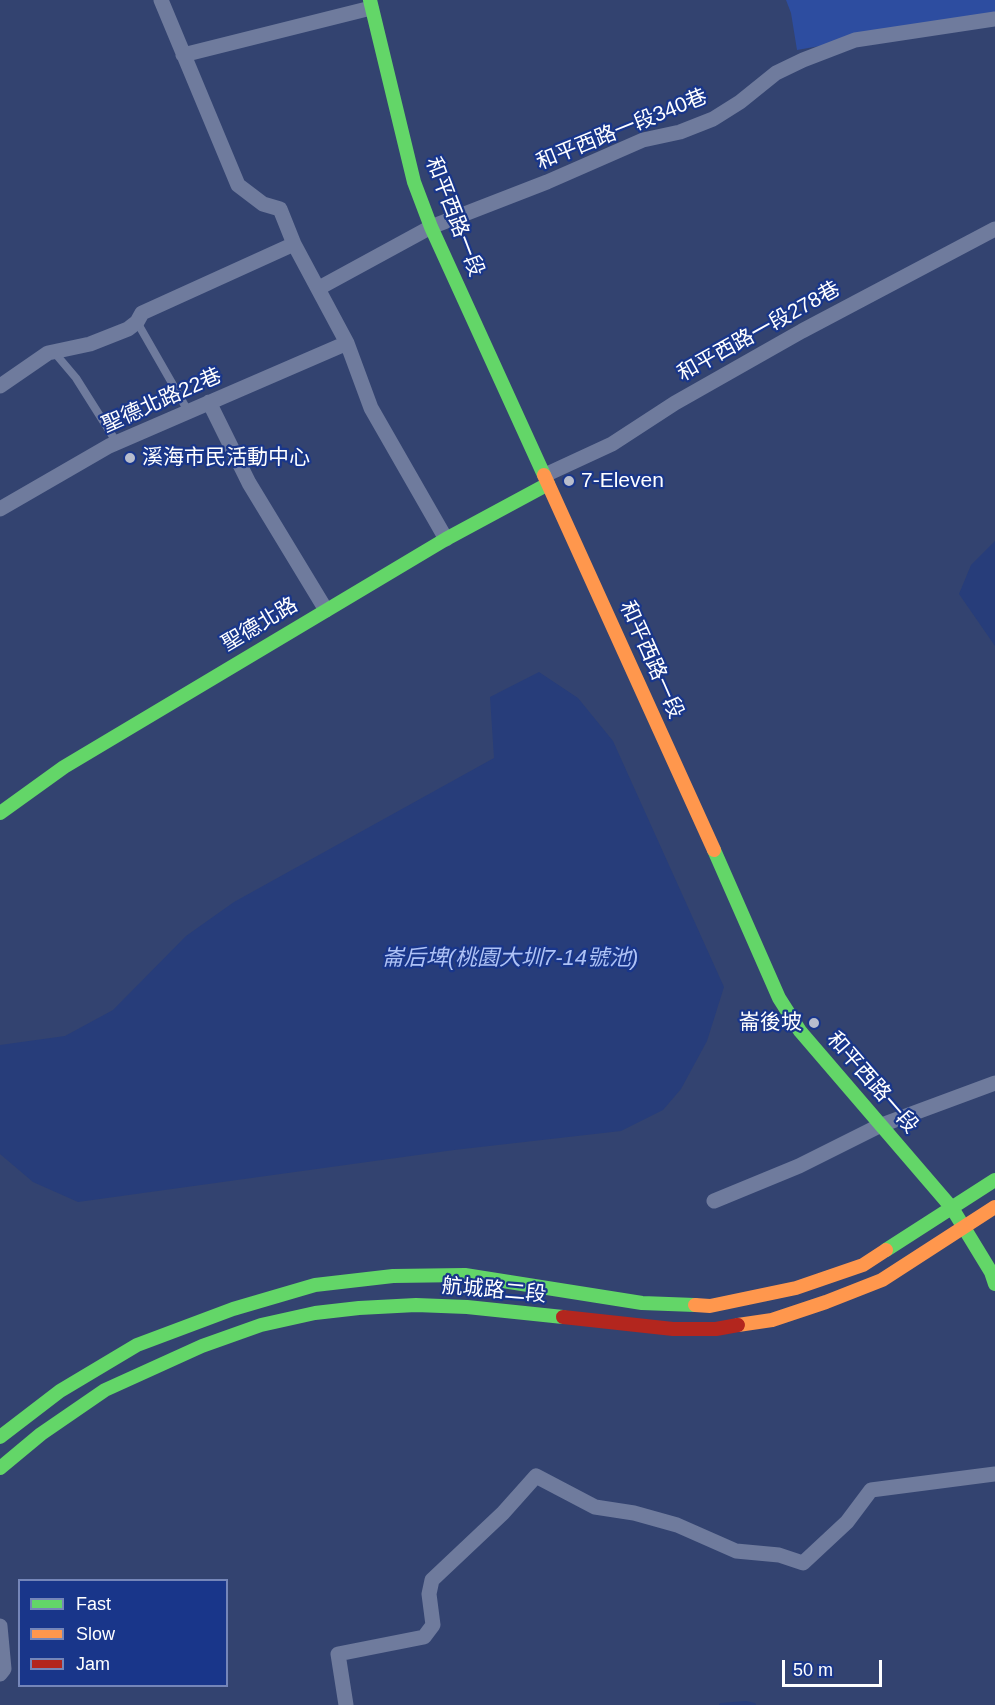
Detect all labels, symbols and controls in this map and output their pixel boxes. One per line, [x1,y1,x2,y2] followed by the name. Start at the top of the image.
[533,84,711,176] street label: 和平西路一段340巷
[420,154,488,280] street label: 和平西路一段
[673,277,845,387] street label: 和平西路一段278巷
[98,363,226,439] street label: 聖德北路22巷
[142,445,310,471] place label: 溪海市民活動中心
[123,451,137,465] marker: 溪海市民活動中心
[581,468,664,494] place label: 7-Eleven
[562,474,576,488] marker: 7-Eleven
[218,593,302,657] street label: 聖德北路
[614,597,688,723] street label: 和平西路一段
[382,946,638,972] water label: 崙后埤(桃園大圳7-14號池)
[739,1010,802,1036] place label: 崙後坡
[807,1016,821,1030] marker: 崙後坡
[821,1027,923,1139] street label: 和平西路一段
[441,1274,547,1308] street label: 航城路二段
[18,1579,228,1687] legend
[76,1594,111,1614] text: Fast
[76,1624,115,1644] text: Slow
[785,1648,886,1686] scale bar
[76,1654,110,1674] text: Jam
[793,1660,833,1680] text: 50 m

